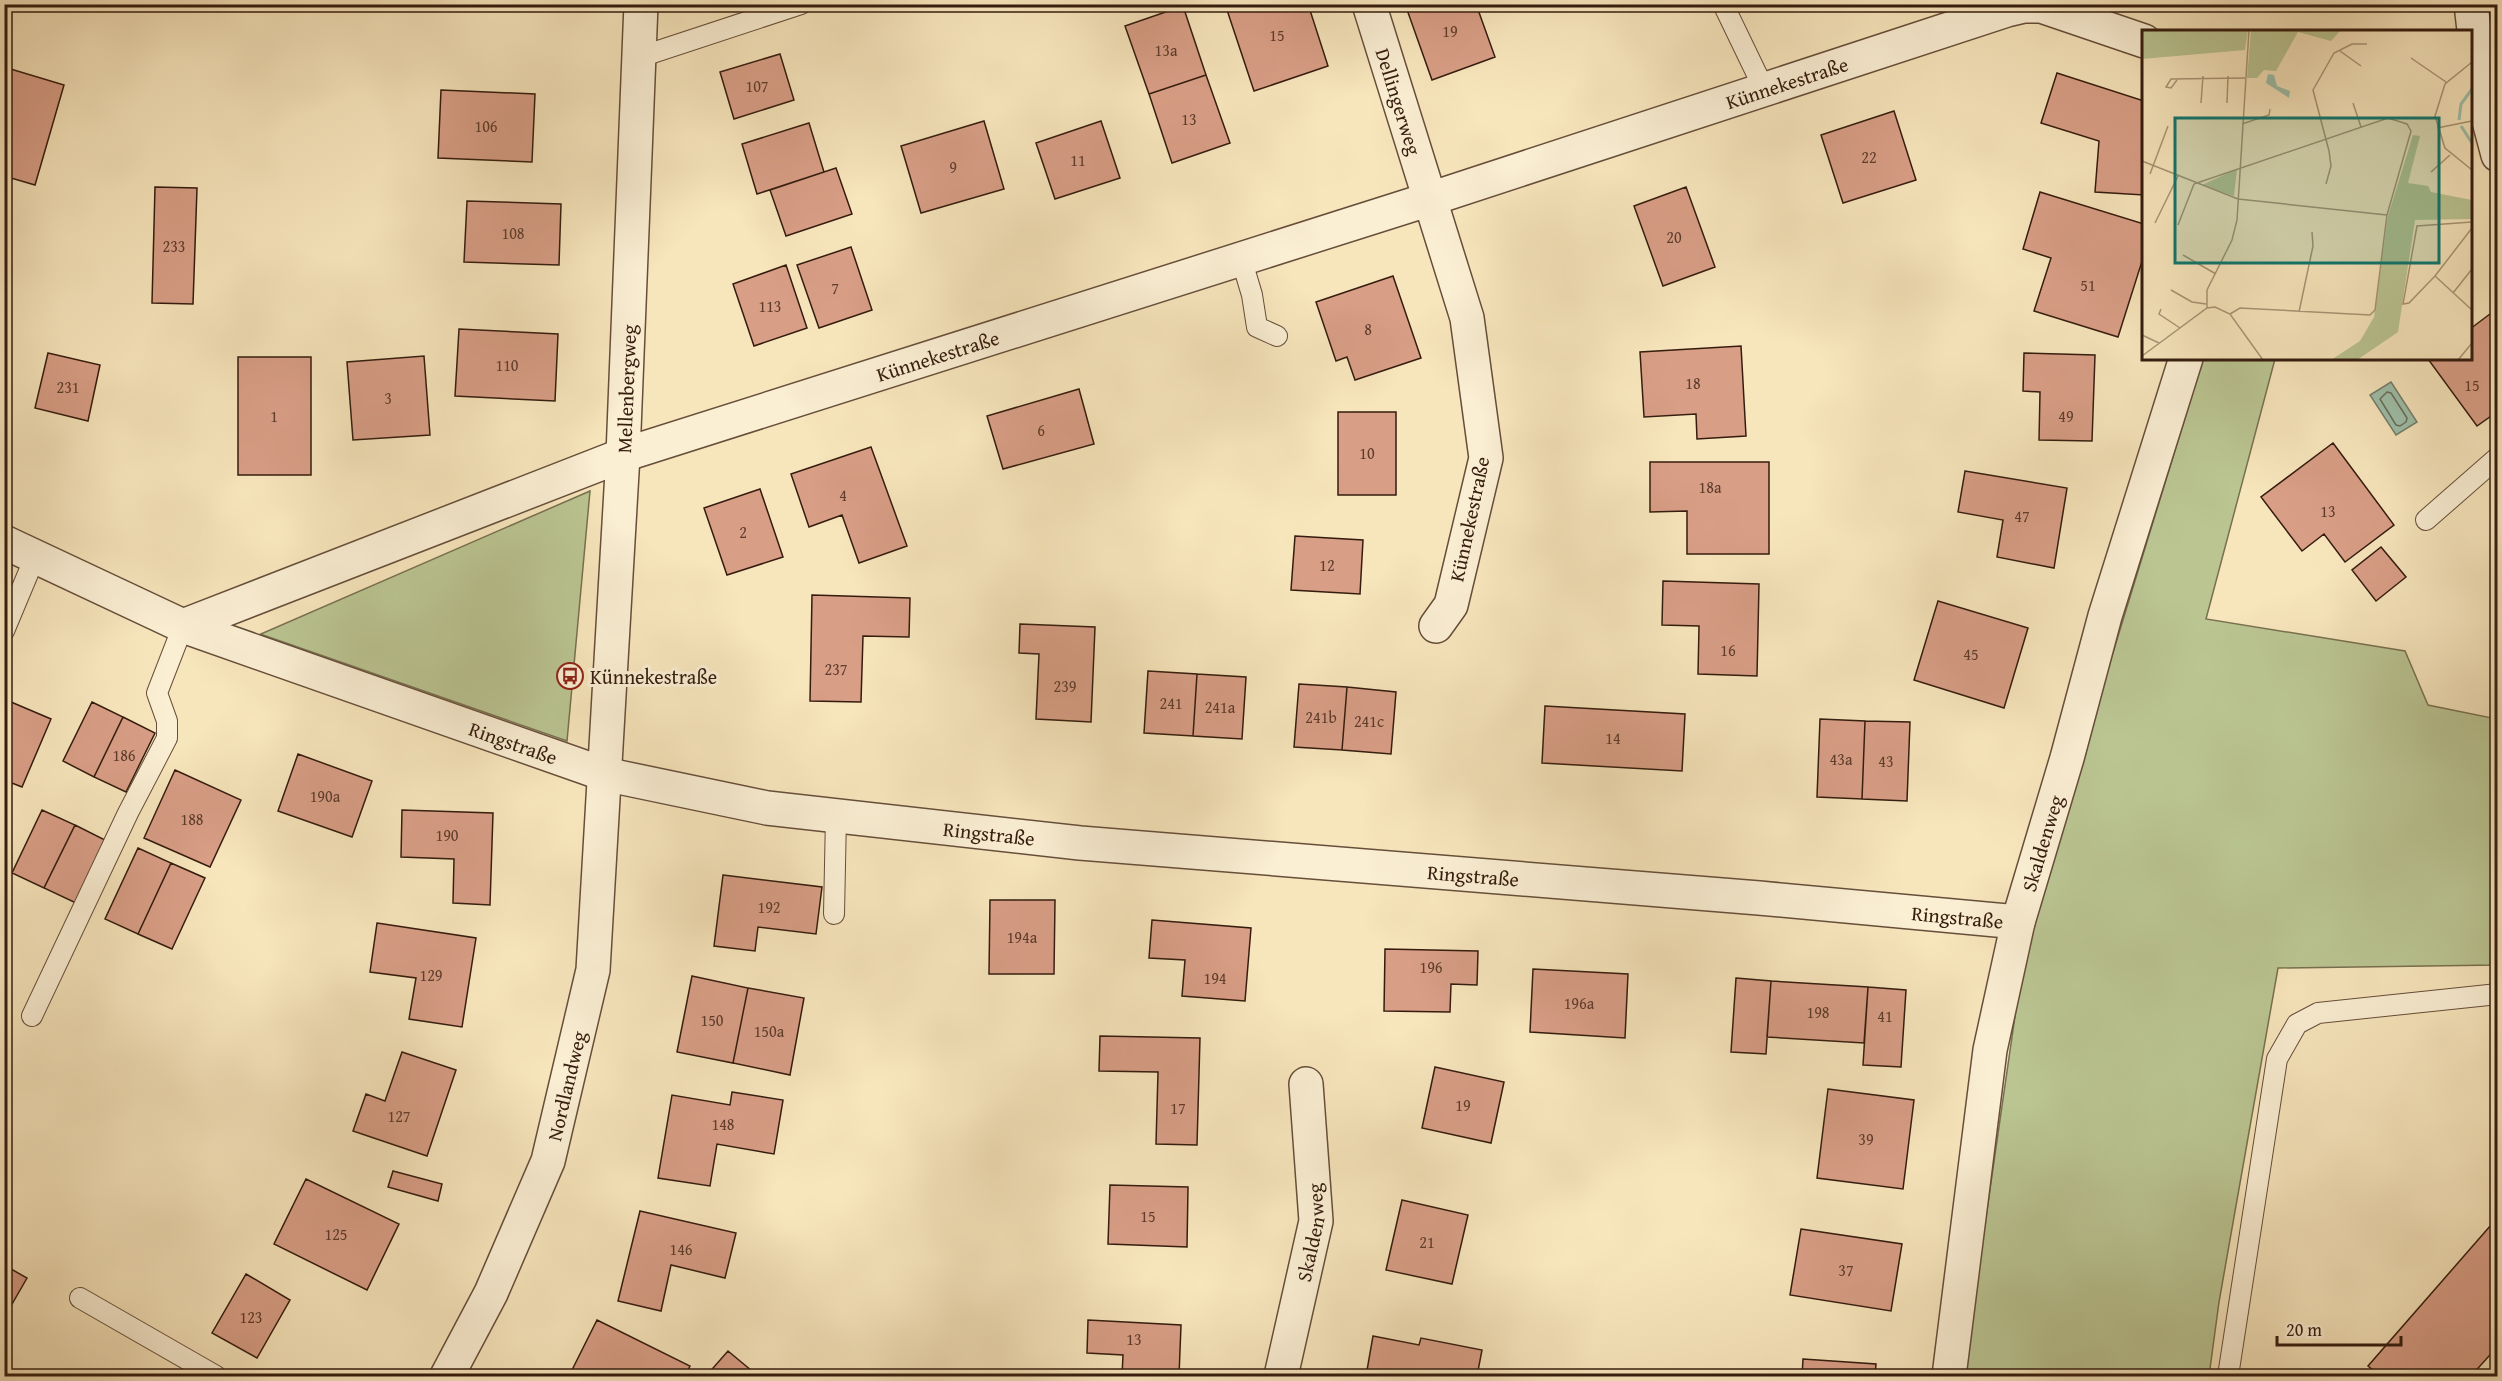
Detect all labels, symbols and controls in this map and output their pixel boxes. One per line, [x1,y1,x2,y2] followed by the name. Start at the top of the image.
[1442,19,1458,43] house number: 19
[1269,23,1285,47] house number: 15
[2142,30,2472,360] inset map
[1155,38,1178,62] house number: 13a
[1369,44,1430,158] street label: Dellingerweg
[1722,49,1852,116] street label: Künnekestraße
[745,74,769,98] house number: 107
[1181,107,1197,131] house number: 13
[474,114,498,138] house number: 106
[1861,145,1877,169] house number: 22
[1070,148,1086,172] house number: 11
[949,155,957,179] house number: 9
[501,221,525,245] house number: 108
[1666,225,1682,249] house number: 20
[162,234,186,258] house number: 233
[2080,273,2096,297] house number: 51
[831,276,839,300] house number: 7
[758,294,782,318] house number: 113
[1364,317,1372,341] house number: 8
[872,322,1003,388] street label: Künnekestraße
[609,324,643,454] street label: Mellenbergweg
[495,353,519,377] house number: 110
[1685,371,1701,395] house number: 18
[2464,373,2480,397] house number: 15
[56,375,80,399] house number: 231
[384,386,392,410] house number: 3
[270,404,278,428] house number: 1
[2058,404,2074,428] house number: 49
[1037,418,1045,442] house number: 6
[1359,441,1375,465] house number: 10
[1442,454,1496,584] street label: Künnekestraße
[1699,475,1722,499] house number: 18a
[839,483,847,507] house number: 4
[2320,499,2336,523] house number: 13
[2014,504,2030,528] house number: 47
[739,520,747,544] house number: 2
[1319,553,1335,577] house number: 12
[1720,638,1736,662] house number: 16
[1963,642,1979,666] house number: 45
[824,657,848,681] house number: 237
[555,661,585,691] bus stop icon: Künnekestraße
[590,662,717,691] place label: Künnekestraße
[1053,674,1077,698] house number: 239
[1159,691,1183,715] house number: 241
[1205,695,1236,719] house number: 241a
[1305,705,1337,729] house number: 241b
[1354,709,1384,733] house number: 241c
[465,713,562,771] street label: Ringstraße
[1605,726,1621,750] house number: 14
[112,743,136,767] house number: 186
[1830,747,1853,771] house number: 43a
[1878,749,1894,773] house number: 43
[310,784,341,808] house number: 190a
[2013,791,2070,895] street label: Skaldenweg
[180,807,204,831] house number: 188
[942,813,1036,852] street label: Ringstraße
[435,823,459,847] house number: 190
[1426,857,1520,893] street label: Ringstraße
[757,895,781,919] house number: 192
[1910,898,2005,935] street label: Ringstraße
[1007,925,1038,949] house number: 194a
[1419,955,1443,979] house number: 196
[419,963,443,987] house number: 129
[1203,966,1227,990] house number: 194
[1564,991,1595,1015] house number: 196a
[1806,1000,1830,1024] house number: 198
[1877,1004,1893,1028] house number: 41
[700,1008,724,1032] house number: 150
[754,1019,785,1043] house number: 150a
[539,1028,593,1144] street label: Nordlandweg
[1455,1093,1471,1117] house number: 19
[1170,1096,1186,1120] house number: 17
[387,1104,411,1128] house number: 127
[711,1112,735,1136] house number: 148
[1858,1127,1874,1151] house number: 39
[1288,1182,1331,1284] street label: Skaldenweg
[1140,1204,1156,1228] house number: 15
[324,1222,348,1246] house number: 125
[1419,1230,1435,1254] house number: 21
[669,1237,693,1261] house number: 146
[1838,1258,1854,1282] house number: 37
[239,1305,263,1329] house number: 123
[2277,1309,2402,1347] scale bar
[2286,1316,2322,1343] text: 20 m
[1126,1327,1142,1351] house number: 13

